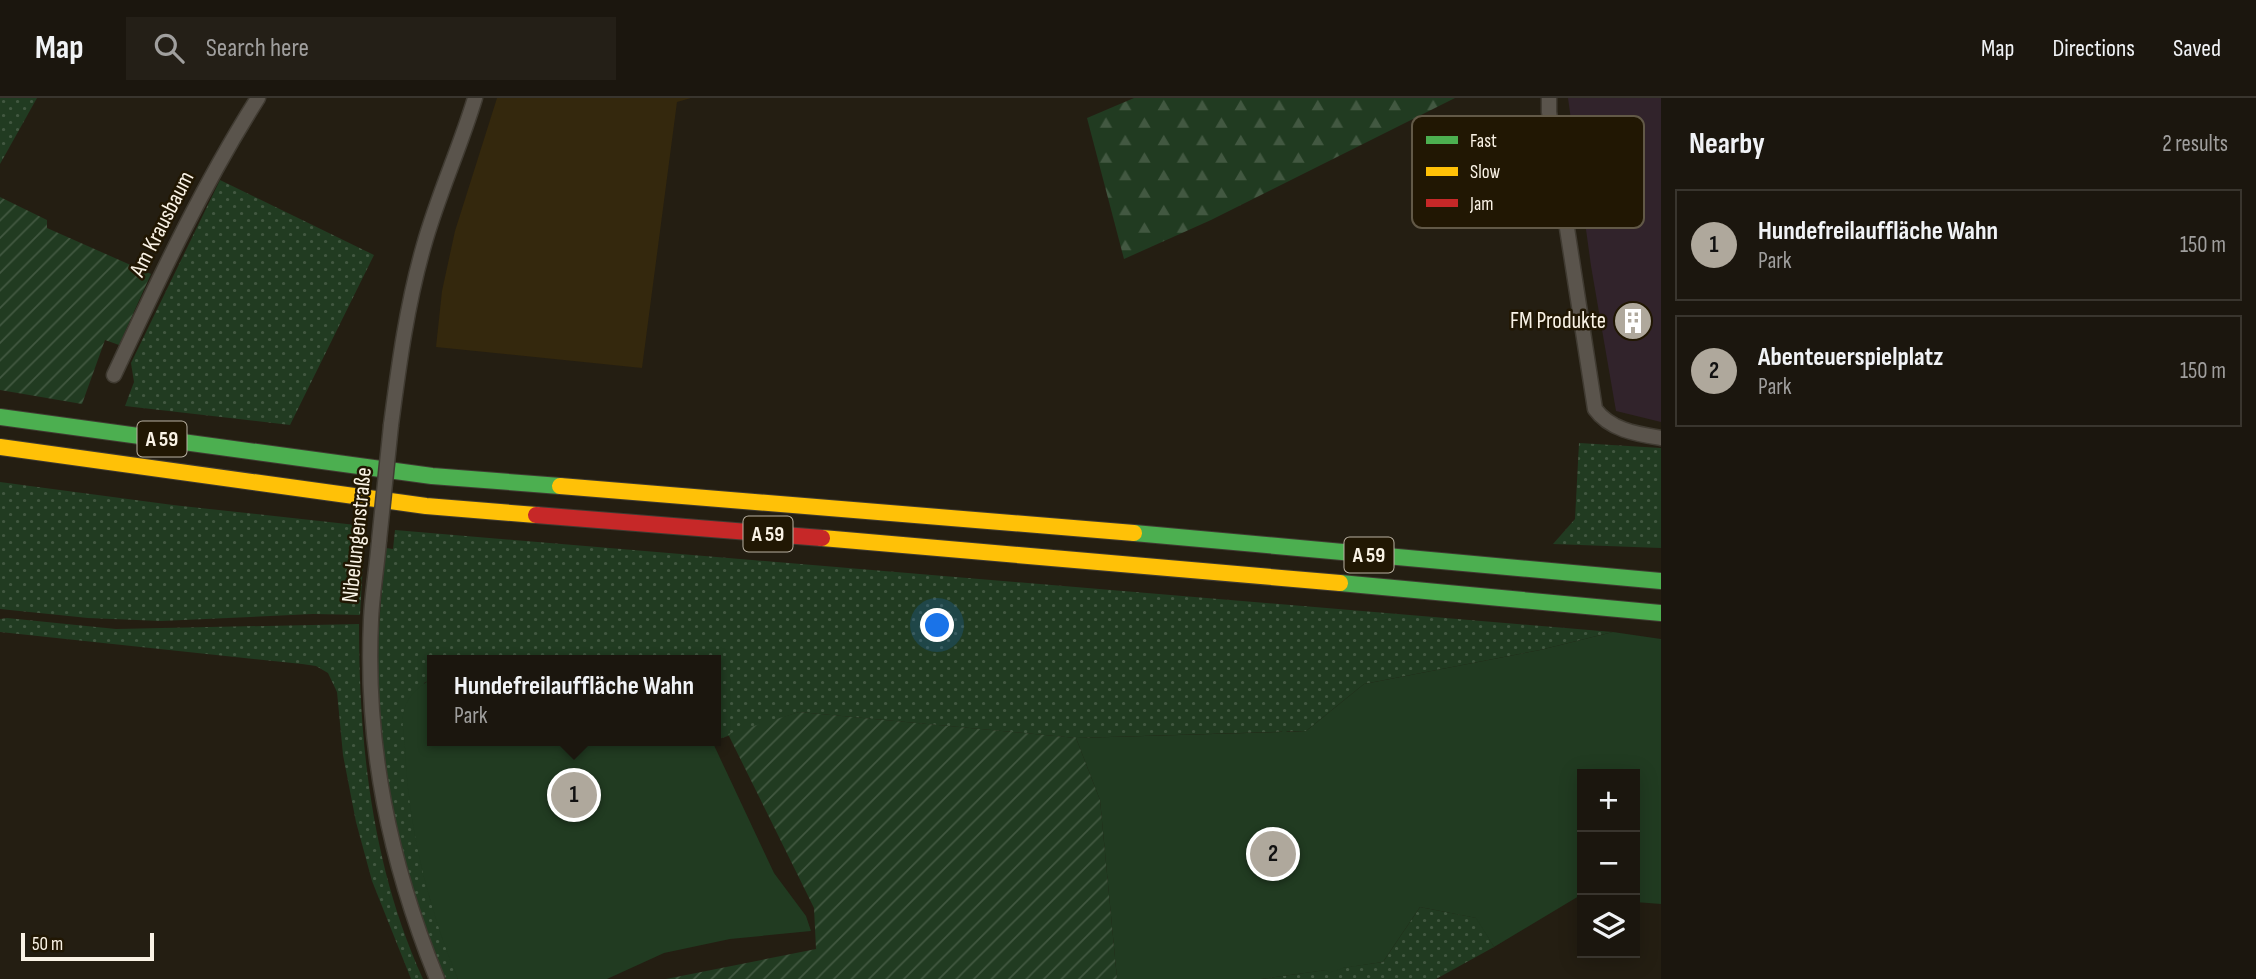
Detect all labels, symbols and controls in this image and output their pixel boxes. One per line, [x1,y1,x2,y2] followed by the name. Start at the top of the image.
[126,17,616,80] search box
[35,28,84,68] text: Map
[150,29,188,67] icon: search
[206,33,309,64] text: Search here
[1981,34,2014,63] text: Map
[2052,34,2135,63] text: Directions
[2173,34,2221,63] text: Saved
[1412,116,1644,228] legend
[1689,126,1765,162] text: Nearby
[1470,130,1497,153] text: Fast
[2162,130,2228,158] text: 2 results
[1470,161,1500,184] text: Slow
[123,167,201,282] street label: Am Krausbaum
[1469,193,1493,216] text: Jam
[1758,216,1998,247] text: Hundefreilauffläche Wahn
[1709,231,1719,259] text: 1
[2180,231,2226,259] text: 150 m
[1758,247,1792,275] text: Park
[1612,300,1654,342] building icon: FM Produkte
[1510,307,1606,335] place label: FM Produkte
[1758,342,1943,373] text: Abenteuerspielplatz
[1709,357,1719,385] text: 2
[2180,357,2226,385] text: 150 m
[1758,373,1792,401] text: Park
[138,422,186,456] road number: A 59
[336,466,378,604] street label: Nibelungenstraße
[744,516,792,551] road number: A 59
[1344,538,1394,573] road number: A 59
[920,608,954,642] your location
[427,655,721,746] popup
[454,671,694,702] text: Hundefreilauffläche Wahn
[454,702,488,730] text: Park
[551,769,597,821] pin: 1
[1577,769,1640,958] map controls
[1577,769,1640,832] button: +
[1250,828,1296,880] pin: 2
[1577,832,1640,895] button: −
[1577,895,1640,958] button: layers
[21,930,154,962] scale bar
[32,933,63,956] text: 50 m

